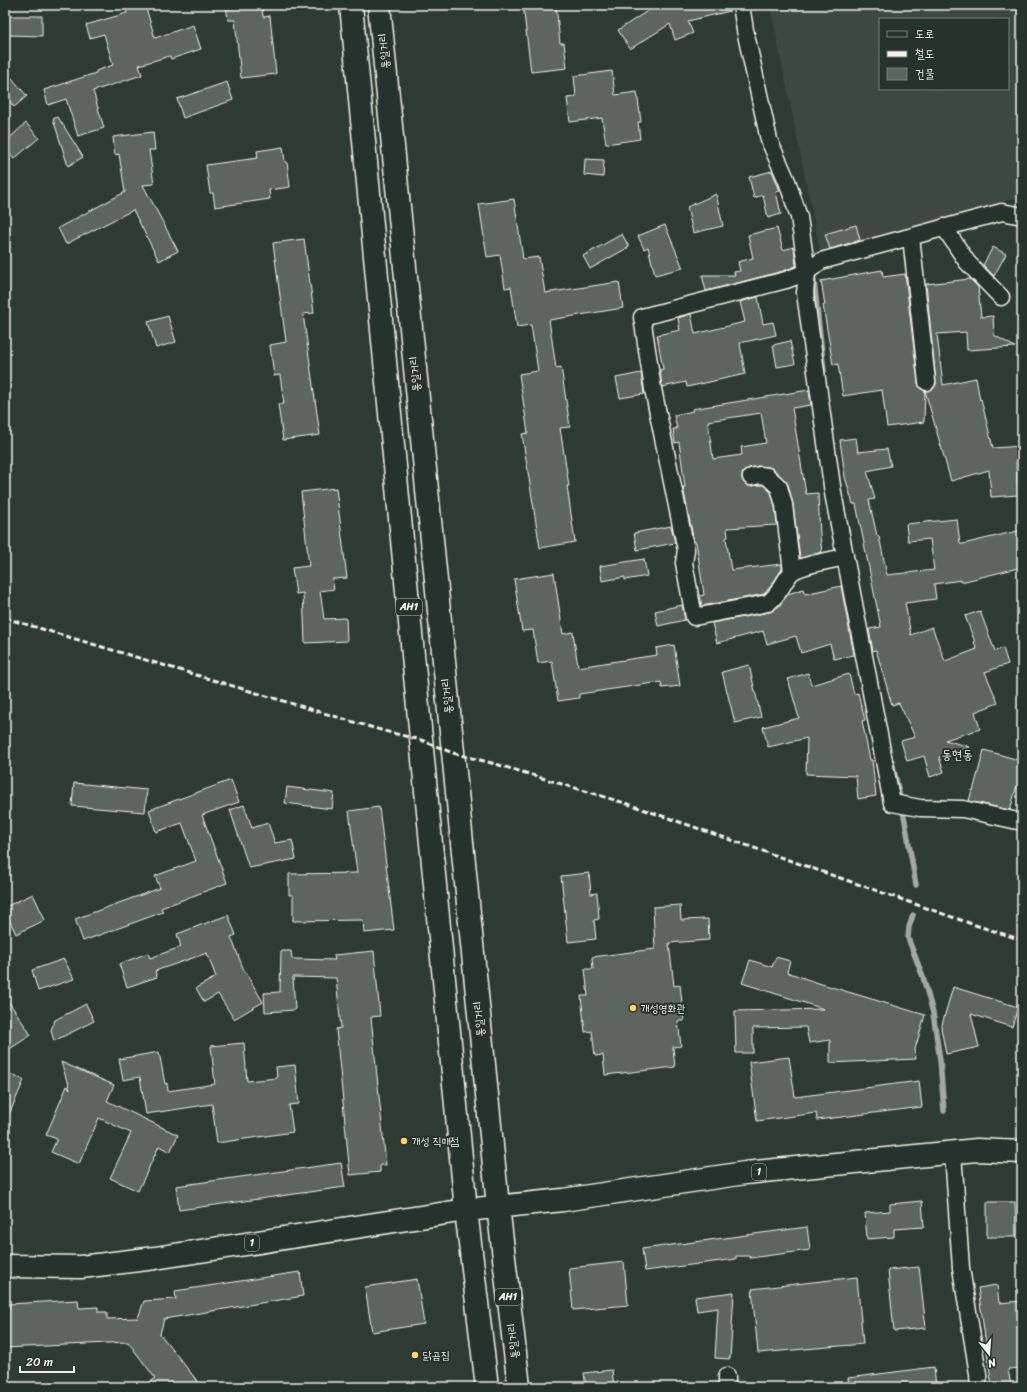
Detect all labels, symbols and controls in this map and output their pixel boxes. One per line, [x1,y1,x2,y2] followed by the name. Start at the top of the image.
[879,18,1009,90] legend
[915,23,934,45] text: 도로
[373,32,395,70] street label: 통일거리
[915,43,934,65] text: 철도
[915,63,935,85] text: 건물
[404,355,426,393] street label: 통일거리
[396,599,422,615] road number: AH1
[436,677,458,715] street label: 통일거리
[941,743,973,766] district label: 동현동
[641,999,685,1018] place label: 개성영화관
[468,1000,490,1038] street label: 통일거리
[628,1003,638,1013] marker: 개성영화관
[412,1132,459,1151] place label: 개성 직매점
[399,1136,409,1146] marker: 개성 직매점
[752,1164,766,1180] road number: 1
[245,1235,259,1251] road number: 1
[495,1289,521,1305] road number: AH1
[501,1322,525,1360] street label: 통일거리
[969,1334,1009,1374] north arrow
[423,1346,450,1365] place label: 닭곰집
[20,1348,74,1374] scale bar
[410,1350,420,1360] marker: 닭곰집
[26,1351,53,1373] text: 20 m
[985,1353,999,1373] text: N

